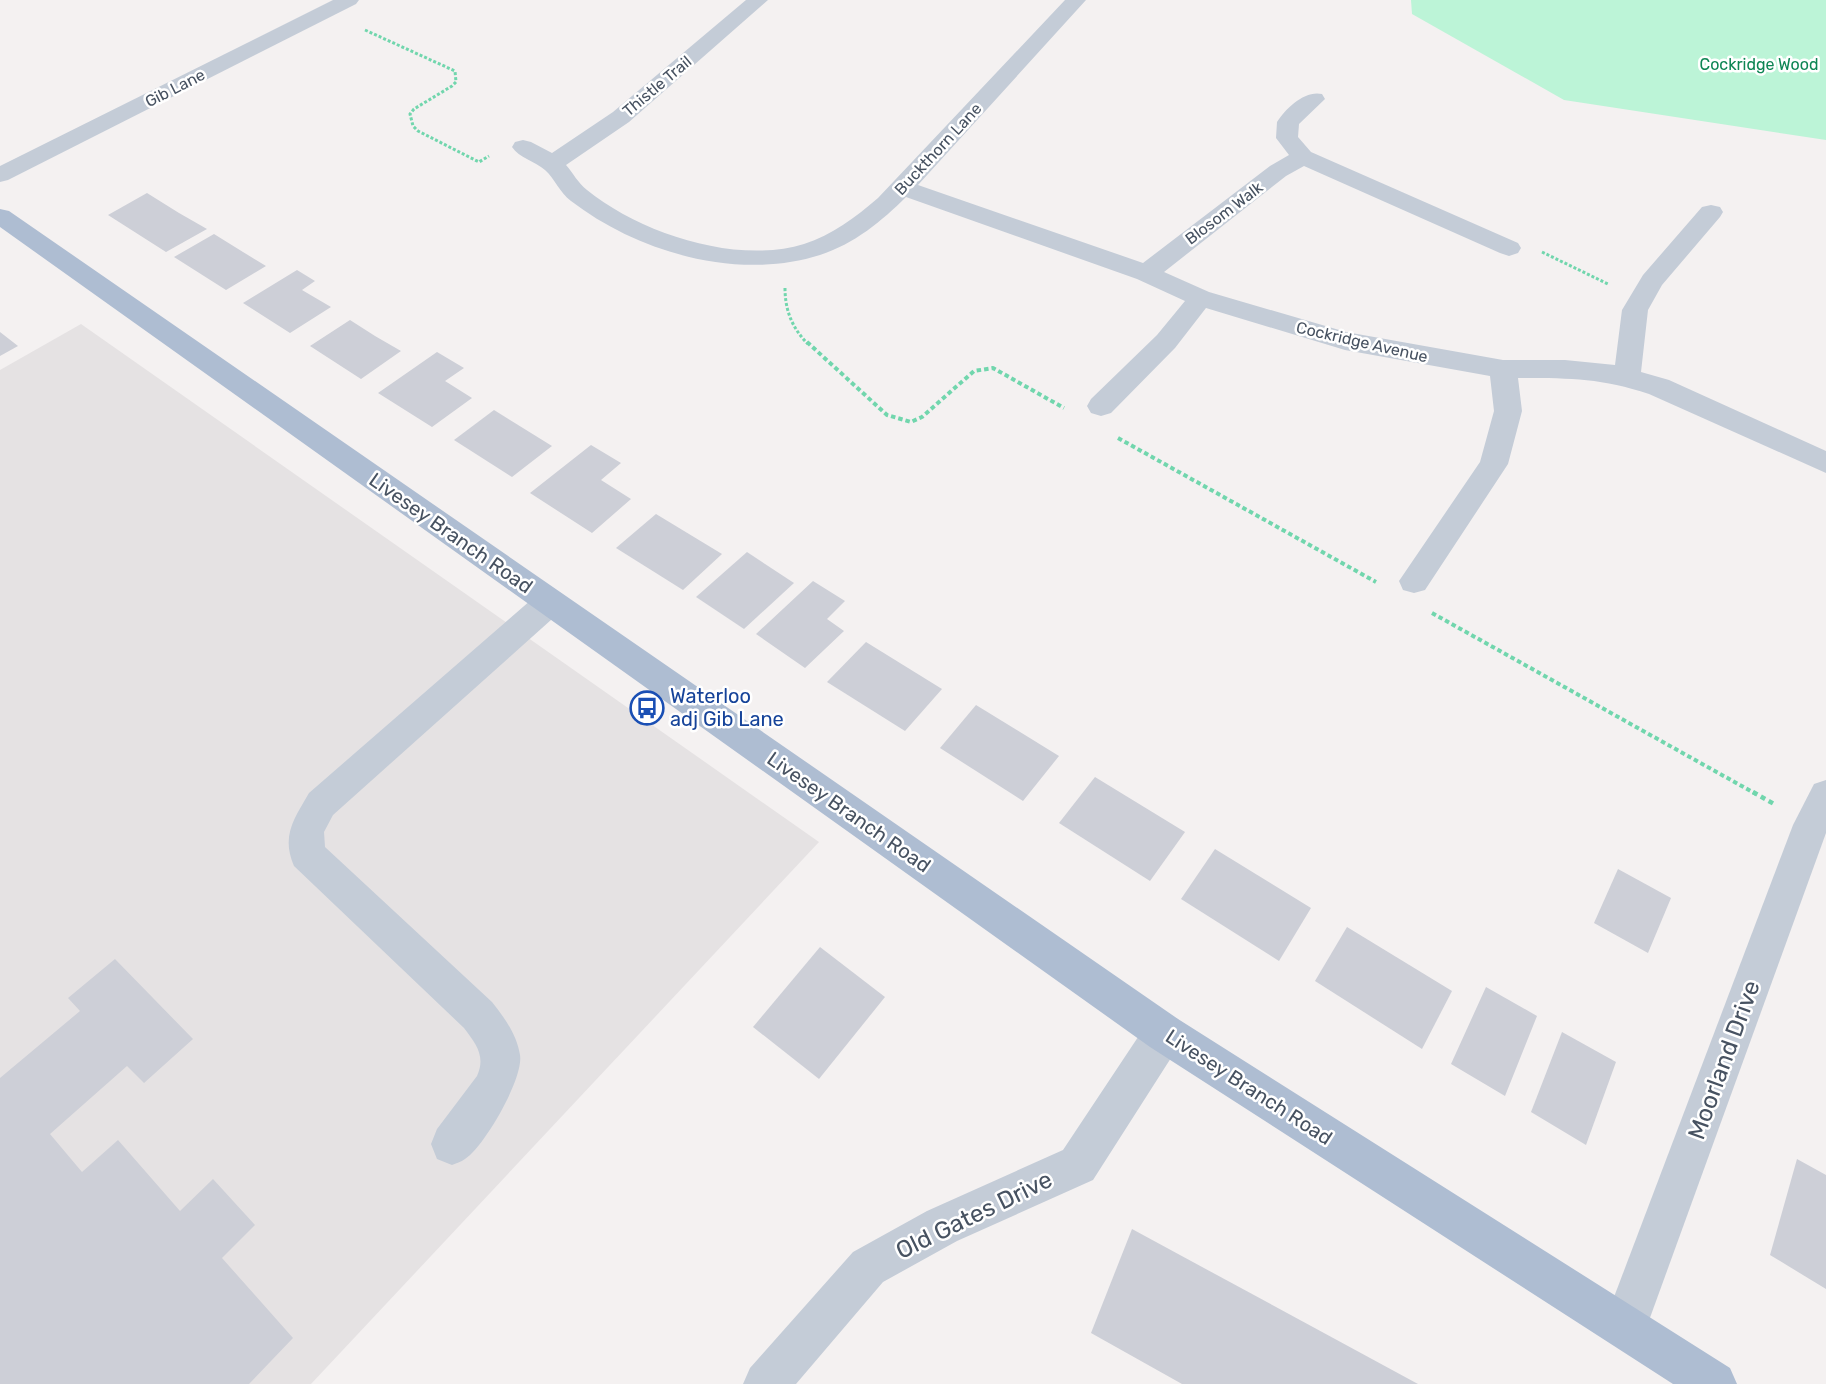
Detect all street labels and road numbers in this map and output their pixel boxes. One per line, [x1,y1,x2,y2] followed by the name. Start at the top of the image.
[619,52,695,120] street label: Thistle Trail
[142,65,208,111] street label: Gib Lane
[891,99,985,199] street label: Buckthorn Lane
[1181,177,1267,248] street label: Blosom Walk
[1294,318,1430,366] street label: Cockridge Avenue
[365,468,537,598] street label: Livesey Branch Road
[763,747,935,877] street label: Livesey Branch Road
[1682,977,1766,1143] street label: Moorland Drive
[1161,1024,1337,1150] street label: Livesey Branch Road
[891,1165,1057,1265] street label: Old Gates Drive

